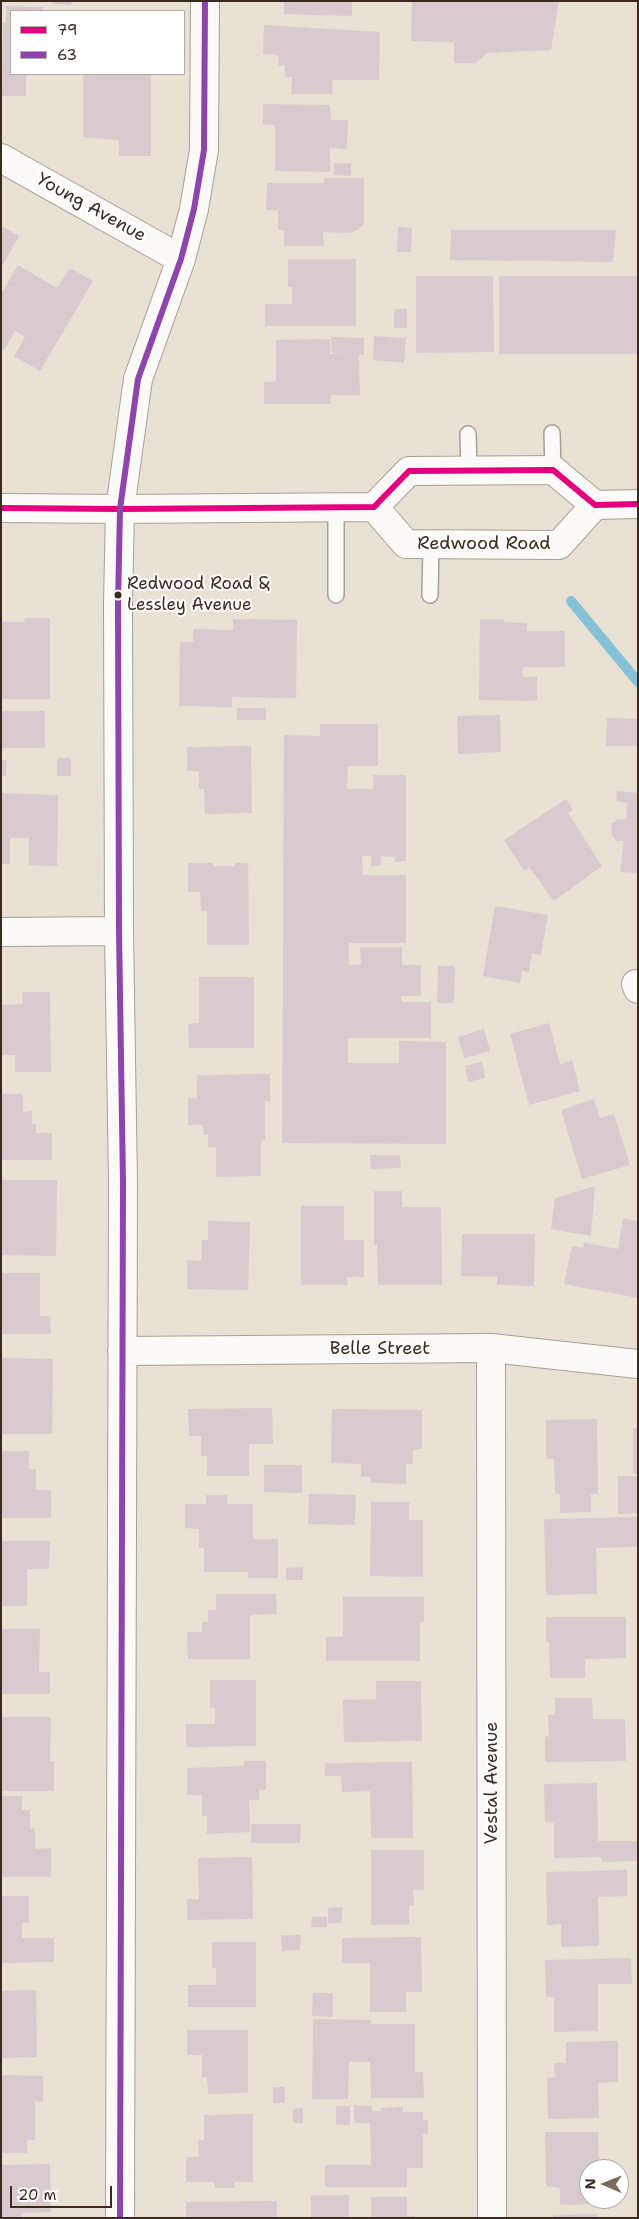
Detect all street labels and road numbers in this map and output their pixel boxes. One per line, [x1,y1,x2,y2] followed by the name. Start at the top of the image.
[33,169,149,247] street label: Young Avenue
[417,533,551,555] street label: Redwood Road
[330,1338,430,1360] street label: Belle Street
[481,1722,503,1844] street label: Vestal Avenue

